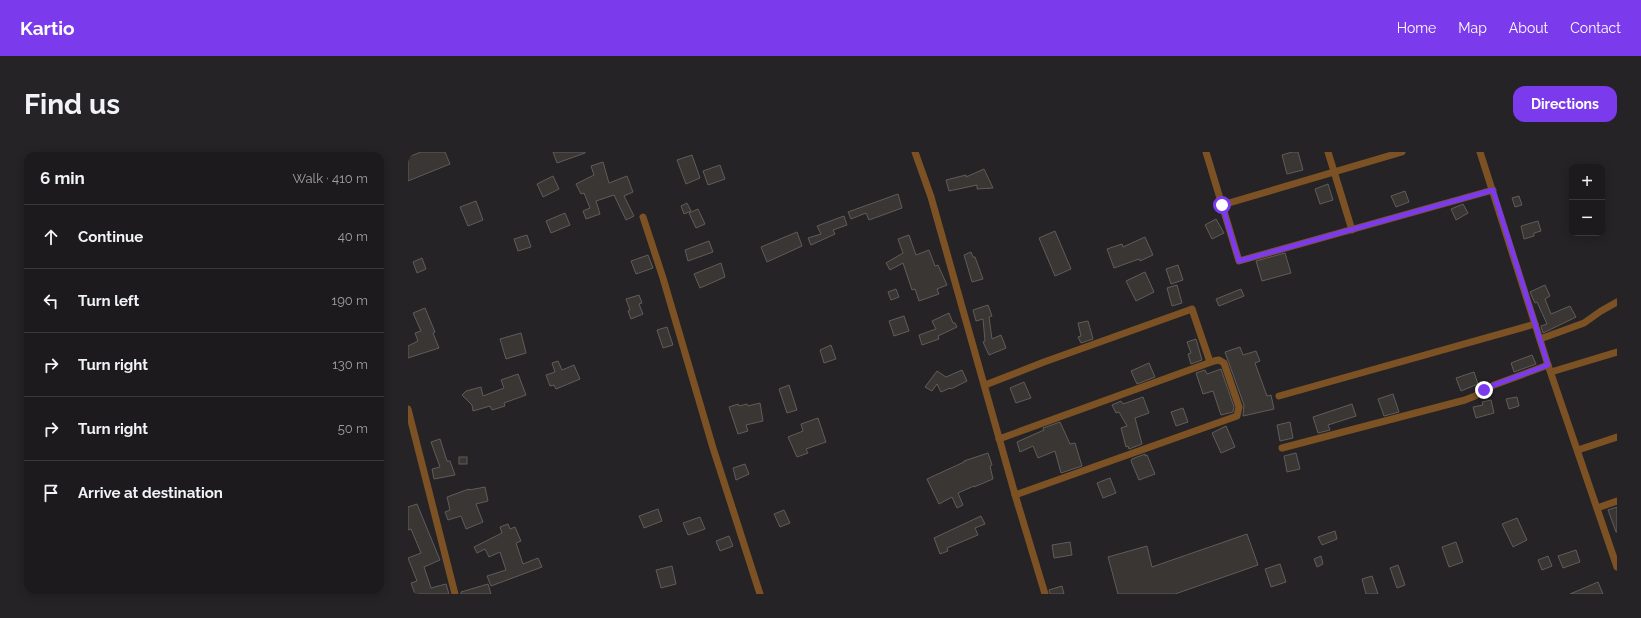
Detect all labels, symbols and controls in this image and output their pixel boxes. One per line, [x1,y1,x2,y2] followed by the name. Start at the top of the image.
[20,17,75,39] text: Kartio
[1397,20,1436,36] text: Home
[1458,20,1487,36] text: Map
[1509,20,1548,36] text: About
[1570,20,1621,36] text: Contact
[1513,86,1617,122] button: Directions
[24,88,120,121] text: Find us
[1569,164,1605,236] map controls
[1569,164,1605,200] button: +
[40,168,85,188] text: 6 min
[293,171,368,186] text: Walk · 410 m
[1213,196,1231,214] route start
[1569,200,1605,236] button: −
[40,226,62,248] icon: ahead
[78,228,143,246] text: Continue
[338,229,368,244] text: 40 m
[40,290,62,312] icon: left
[78,292,139,310] text: Turn left
[332,293,368,308] text: 190 m
[40,354,62,376] icon: right
[78,356,148,374] text: Turn right
[332,357,368,372] text: 130 m
[1475,381,1493,399] route end
[40,418,62,440] icon: right
[78,420,148,438] text: Turn right
[338,421,368,436] text: 50 m
[40,482,62,504] icon: arrive
[78,484,223,502] text: Arrive at destination

